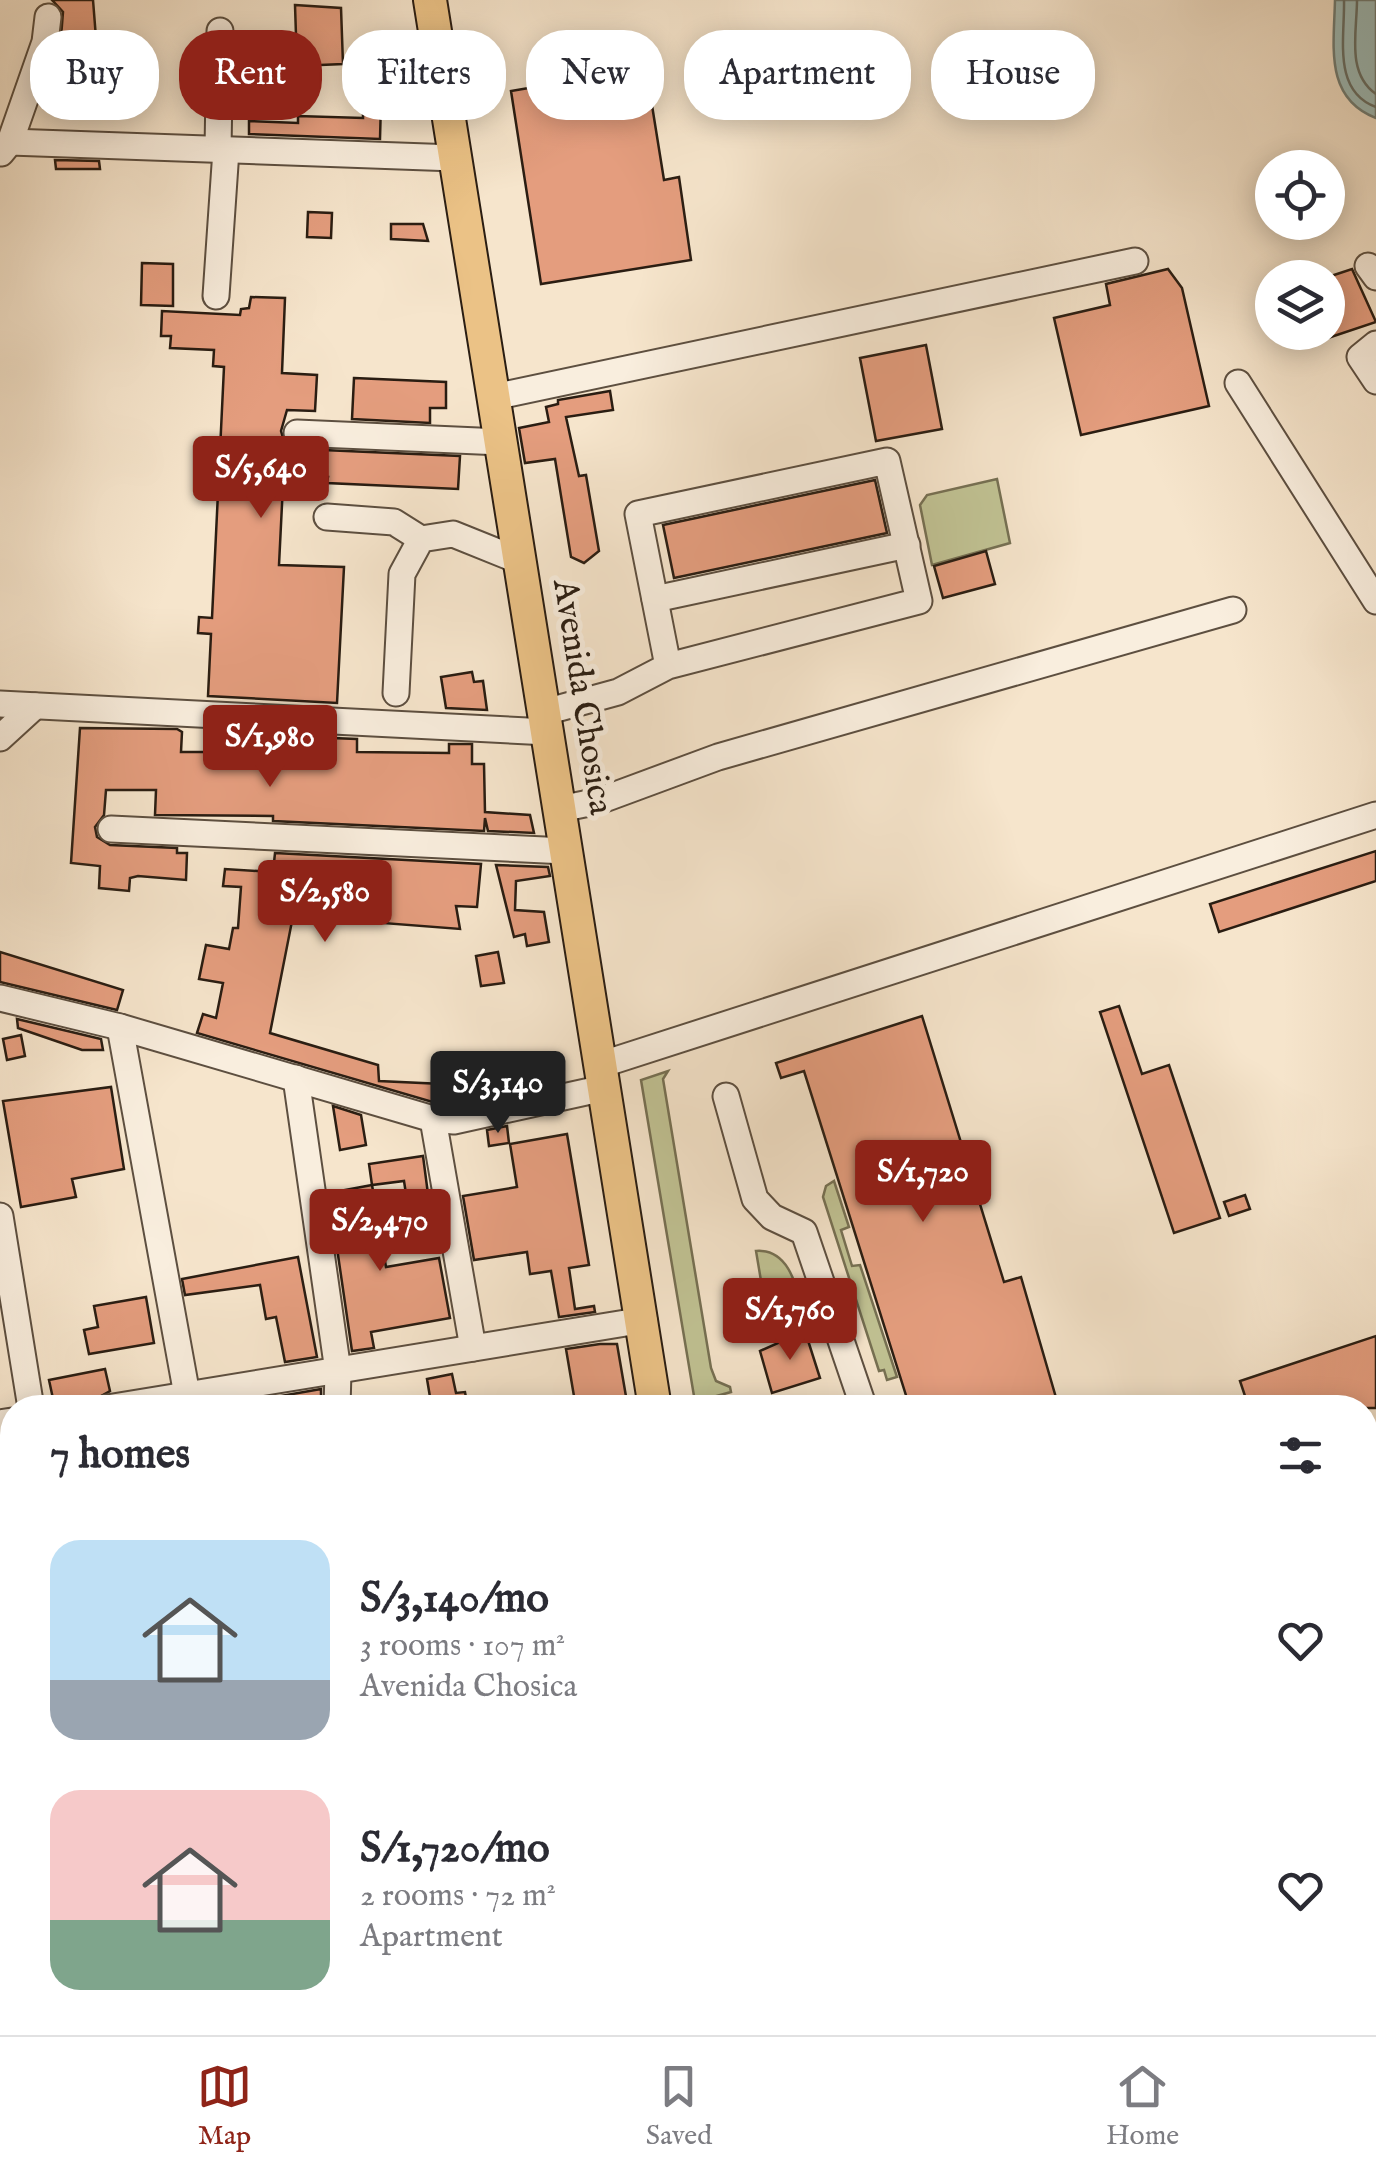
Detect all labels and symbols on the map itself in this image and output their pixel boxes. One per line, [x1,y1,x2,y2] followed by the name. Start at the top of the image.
[169,436,353,521] pin: S/5,640
[541,575,623,819] street label: Avenida Chosica
[178,705,362,790] pin: S/1,980
[233,860,417,945] pin: S/2,580
[406,1051,590,1136] pin: S/3,140
[831,1140,1015,1225] pin: S/1,720
[288,1189,472,1274] pin: S/2,470
[698,1278,882,1363] pin: S/1,760

